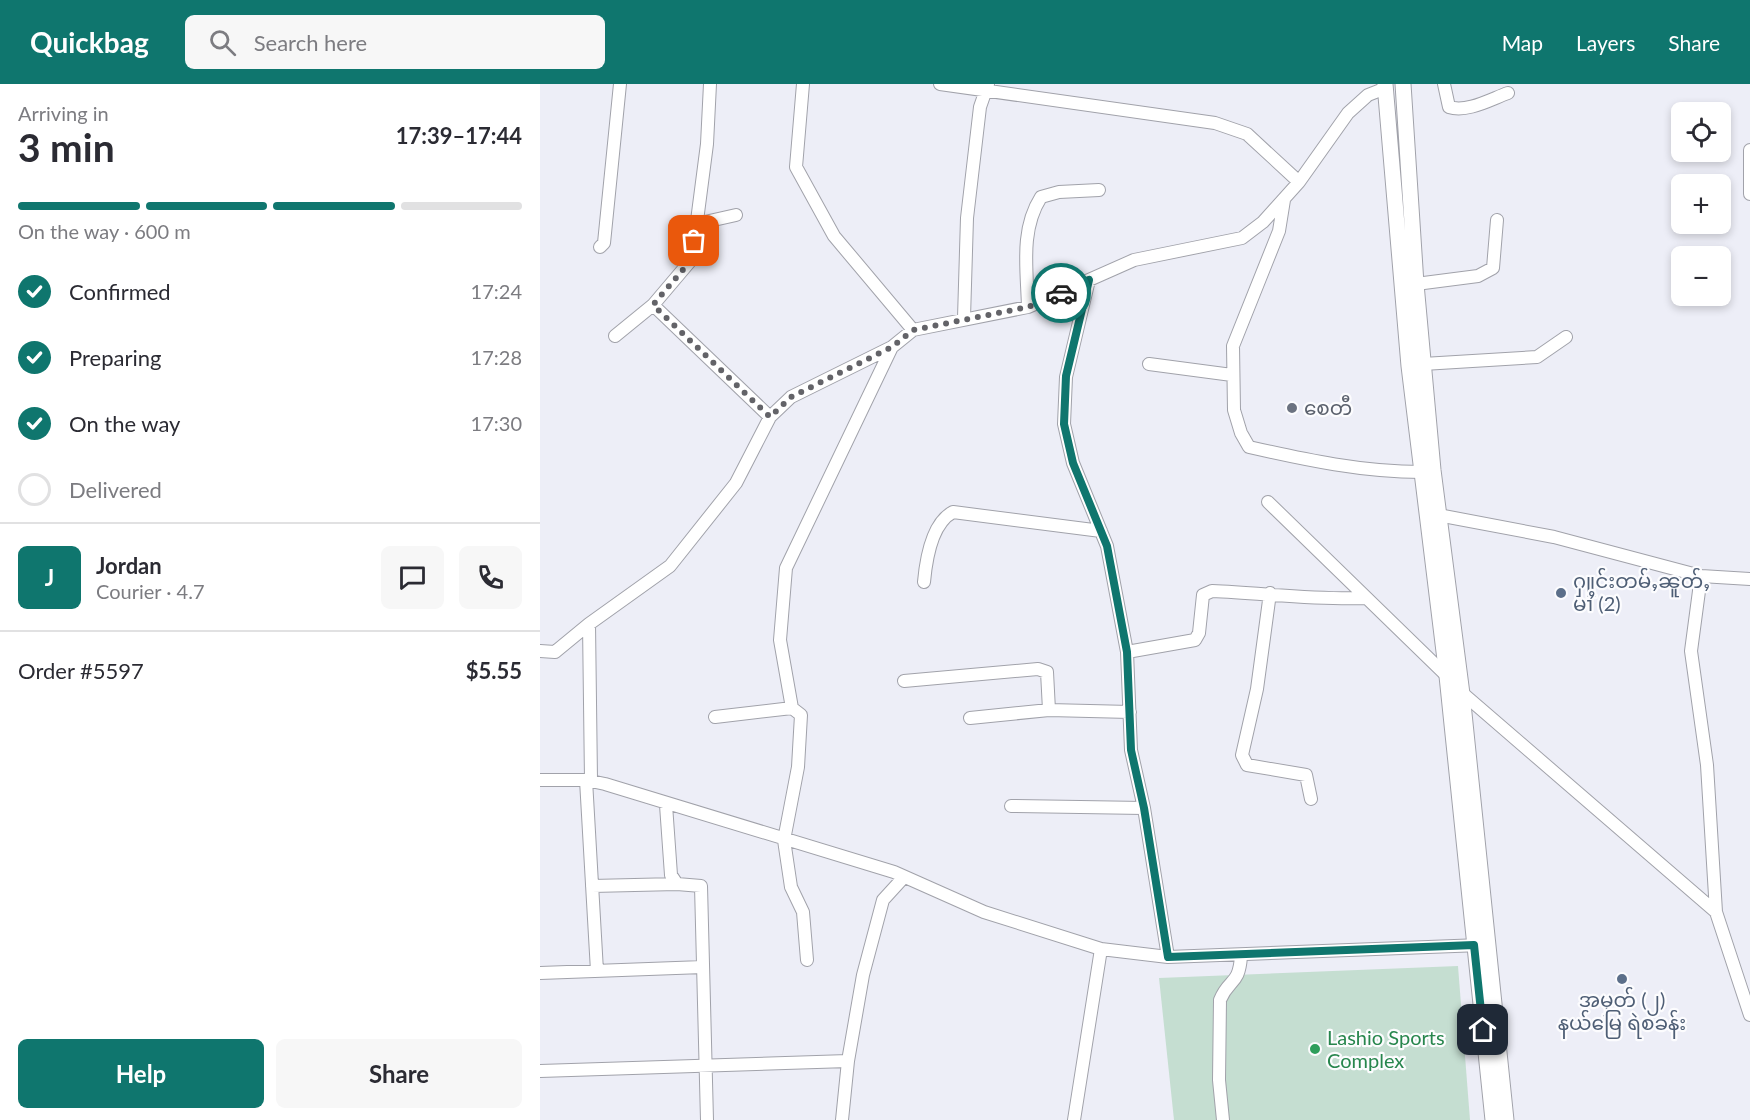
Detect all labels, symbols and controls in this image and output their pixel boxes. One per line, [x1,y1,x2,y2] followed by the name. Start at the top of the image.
[185,15,605,69] search box
[30,25,149,59] text: Quickbag
[206,26,239,59] icon: search
[254,29,367,56] text: Search here
[1502,30,1543,55] text: Map
[1576,30,1635,55] text: Layers
[1668,30,1720,55] text: Share
[18,101,109,125] text: Arriving in
[1671,102,1731,306] map controls
[1671,102,1731,162] button: locate
[396,122,522,149] text: 17:39–17:44
[18,124,115,170] text: 3 min
[1671,174,1731,234] button: +
[668,215,719,266] pin
[18,219,191,243] text: On the way · 600 m
[677,224,710,257] icon: bag
[1671,246,1731,306] button: −
[1031,263,1091,323] courier
[18,275,51,308] icon: check
[1045,277,1078,310] icon: car
[69,278,171,305] text: Confirmed
[471,279,522,303] text: 17:24
[18,341,51,374] icon: check
[69,344,161,371] text: Preparing
[471,345,522,369] text: 17:28
[1304,394,1352,419] place label: စေတီ
[1285,401,1299,415] marker: စေတီ
[18,407,51,440] icon: check
[69,410,180,437] text: On the way
[471,411,522,435] text: 17:30
[69,476,162,503] text: Delivered
[381,546,444,609] button: chat
[459,546,522,609] button: phone
[96,552,162,579] text: Jordan
[45,564,54,591] text: J
[1573,567,1710,615] place label: ႁူင်းတမ်ႇၼူတ်ႇ မၢႆ (2)
[96,579,205,603] text: Courier · 4.7
[1554,586,1568,600] marker: ႁူင်းတမ်ႇၼူတ်ႇ မၢႆ (2)
[18,657,144,684] text: Order #5597
[466,657,522,684] text: $5.55
[1615,972,1629,986] marker: အမှတ် (၂) နယ်မြေ ရဲစခန်း
[1558,986,1686,1039] place label: အမှတ် (၂) နယ်မြေ ရဲစခန်း
[1457,1004,1508,1055] pin
[1466,1013,1499,1046] icon: home
[1327,1025,1445,1072] place label: Lashio Sports Complex
[18,1039,264,1108] button: Help
[276,1039,522,1108] button: Share
[1308,1042,1322,1056] marker: Lashio Sports Complex

